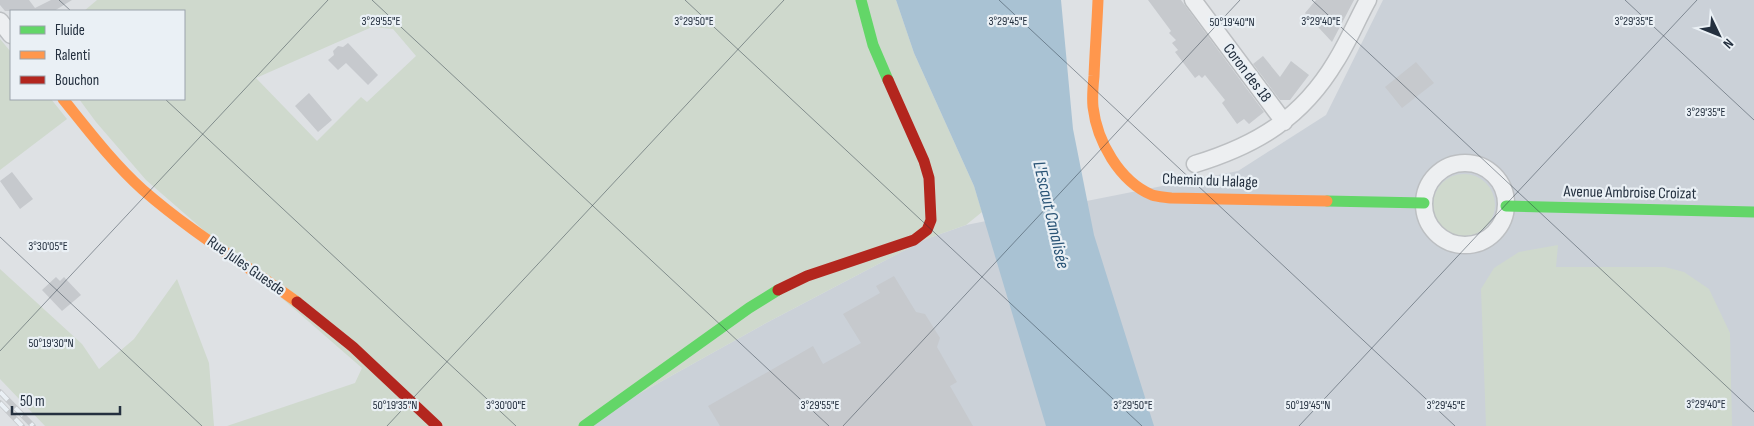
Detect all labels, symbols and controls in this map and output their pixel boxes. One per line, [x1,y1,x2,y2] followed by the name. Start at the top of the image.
[10,10,185,100] legend
[1694,10,1744,60] north arrow
[362,14,400,29] text: 3°29'55"E
[674,14,714,29] text: 3°29'50"E
[988,14,1028,29] text: 3°29'45"E
[1301,14,1341,29] text: 3°29'40"E
[1614,14,1654,29] text: 3°29'35"E
[1209,15,1255,30] text: 50°19'40"N
[55,21,85,40] text: Fluide
[1719,35,1737,52] text: N
[1219,40,1275,106] street label: Coron des 18
[55,46,90,65] text: Ralenti
[55,71,99,90] text: Bouchon
[1686,105,1726,120] text: 3°29'35"E
[1028,159,1074,271] water label: L'Escaut Canalisée
[1162,170,1258,192] street label: Chemin du Halage
[1562,182,1697,204] street label: Avenue Ambroise Croizat
[203,232,289,300] street label: Rue Jules Guesde
[28,239,68,254] text: 3°30'05"E
[28,336,74,351] text: 50°19'30"N
[12,384,120,416] scale bar
[20,392,45,411] text: 50 m
[1686,397,1726,412] text: 3°29'40"E
[373,398,417,413] text: 50°19'35"N
[486,398,526,413] text: 3°30'00"E
[801,398,839,413] text: 3°29'55"E
[1113,398,1153,413] text: 3°29'50"E
[1286,398,1330,413] text: 50°19'45"N
[1426,398,1466,413] text: 3°29'45"E

